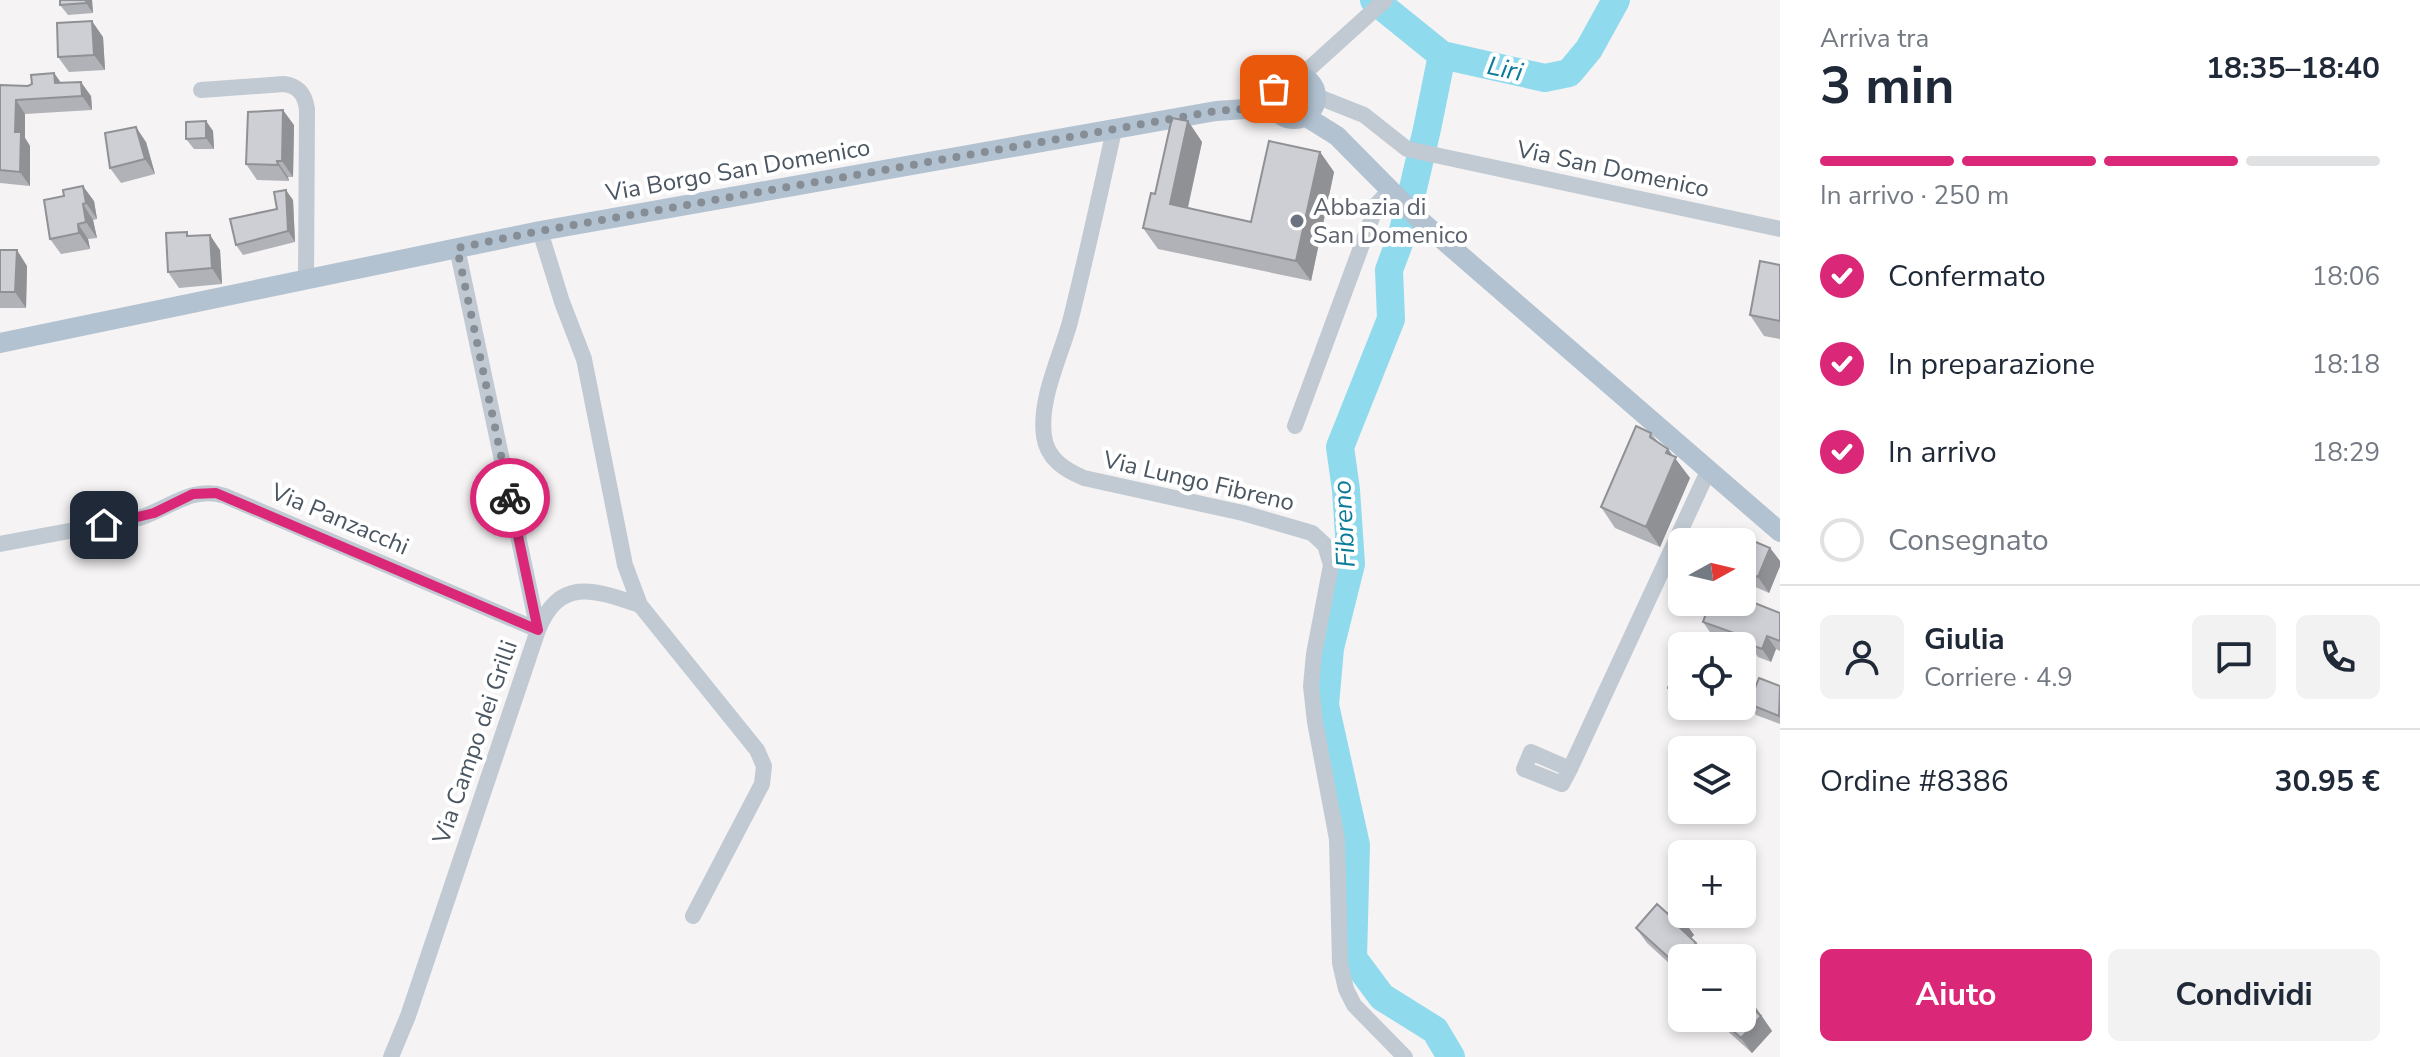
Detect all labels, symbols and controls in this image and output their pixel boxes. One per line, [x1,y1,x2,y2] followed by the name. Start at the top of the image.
[1820,21,1929,56] text: Arriva tra
[1484,48,1527,90] water label: Liri
[2206,48,2380,89] text: 18:35–18:40
[1820,50,1955,121] text: 3 min
[1240,55,1308,123] pin
[1252,67,1296,111] icon: bag
[602,131,873,209] street label: Via Borgo San Domenico
[1513,133,1712,205] street label: Via San Domenico
[1820,178,2009,213] text: In arrivo · 250 m
[1313,191,1468,251] place label: Abbazia di San Domenico
[1288,212,1306,230] marker: Abbazia di San Domenico
[1820,254,1864,298] icon: check
[1888,256,2046,297] text: Confermato
[2312,259,2380,294] text: 18:06
[1820,342,1864,386] icon: check
[1888,344,2095,385] text: In preparazione
[2312,347,2380,382] text: 18:18
[1820,430,1864,474] icon: check
[1888,432,1997,473] text: In arrivo
[2312,435,2380,470] text: 18:29
[1099,443,1298,519] street label: Via Lungo Fibreno
[470,458,550,538] courier
[265,475,414,562] street label: Via Panzacchi
[488,476,532,520] icon: bike
[1324,479,1364,569] water label: Fibreno
[70,491,138,559] pin
[82,503,126,547] icon: home
[1888,520,2049,561] text: Consegnato
[1668,528,1756,616] north arrow
[1668,528,1756,1032] map controls
[1820,615,1904,699] button: person
[2192,615,2276,699] button: chat
[2296,615,2380,699] button: phone
[1924,619,2005,660] text: Giulia
[1668,632,1756,720] button: locate
[425,636,525,849] street label: Via Campo dei Grilli
[1924,660,2073,695] text: Corriere · 4.9
[1668,736,1756,824] button: layers
[1820,761,2009,802] text: Ordine #8386
[2274,761,2380,802] text: 30.95 €
[1668,840,1756,928] button: +
[1668,944,1756,1032] button: −
[1820,949,2092,1041] button: Aiuto
[2108,949,2380,1041] button: Condividi

